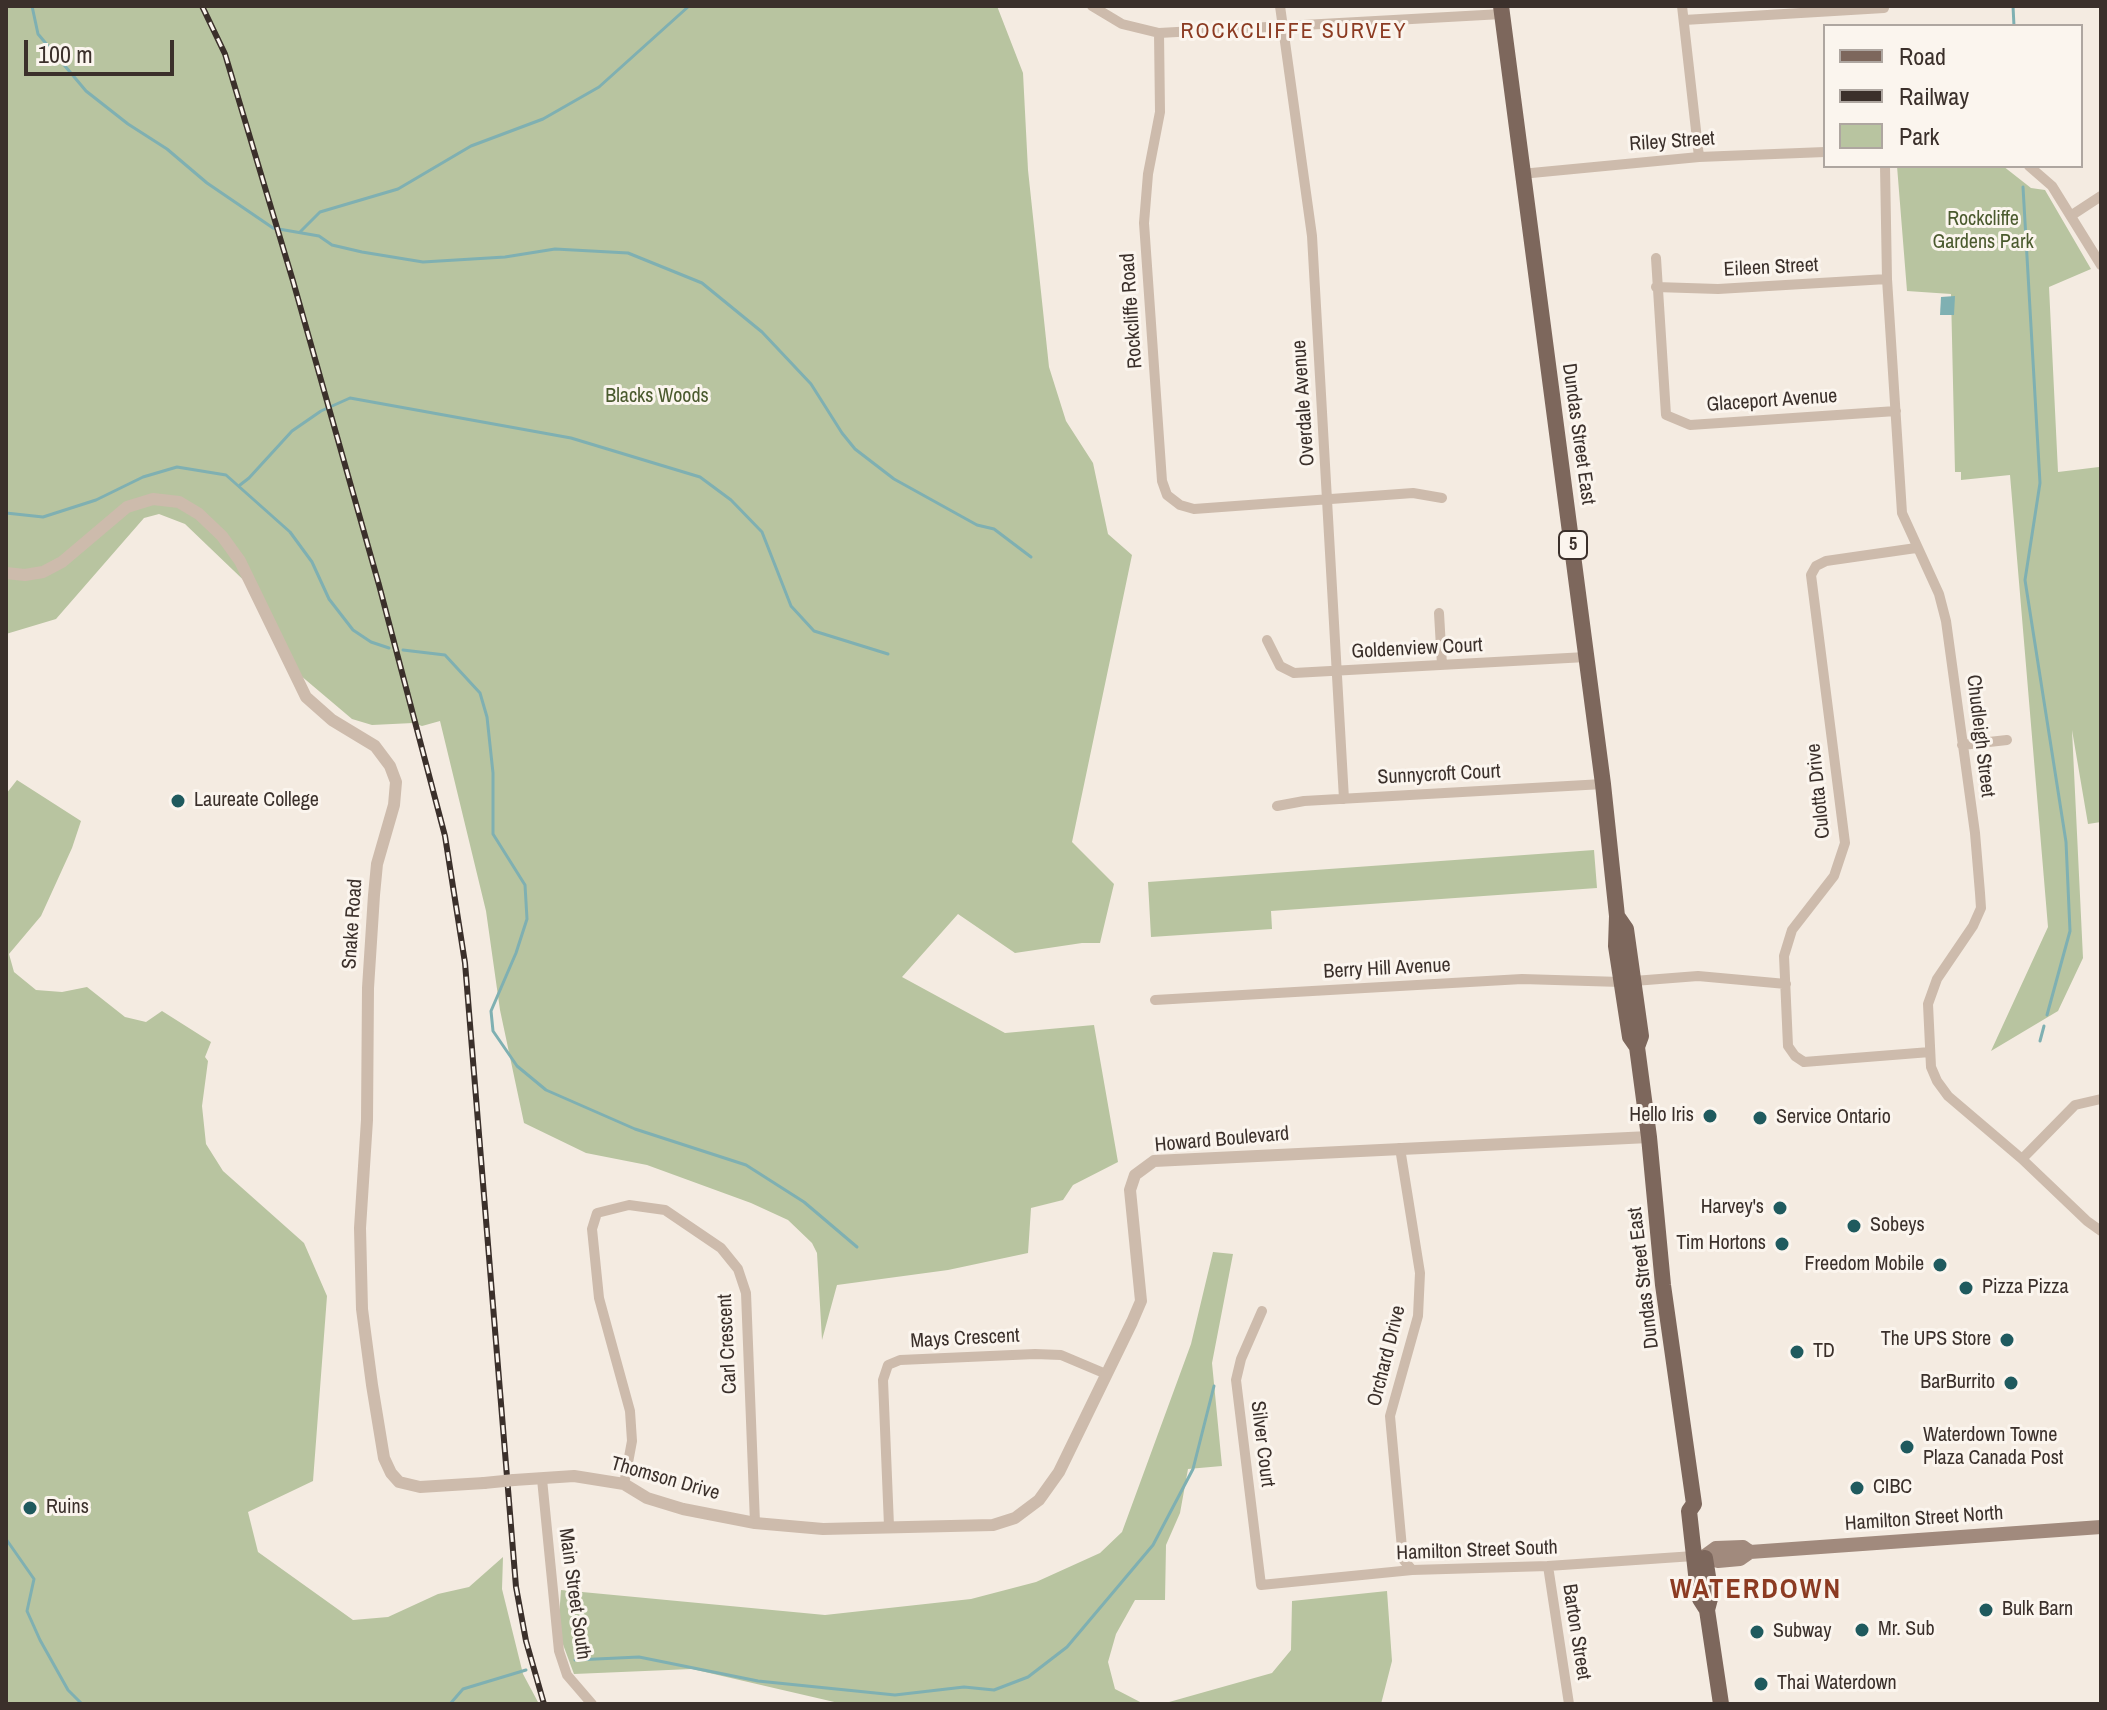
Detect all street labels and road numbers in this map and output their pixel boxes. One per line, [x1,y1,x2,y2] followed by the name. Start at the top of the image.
[1628,127,1716,157] street label: Riley Street
[1116,253,1148,369] street label: Rockcliffe Road
[1723,254,1819,282] street label: Eileen Street
[1288,339,1320,467] street label: Overdale Avenue
[1556,362,1600,506] street label: Dundas Street East
[1706,384,1838,418] street label: Glaceport Avenue
[1559,531,1587,559] road number: 5
[1351,634,1483,664] street label: Goldenview Court
[1961,673,1999,799] street label: Chudleigh Street
[1802,742,1836,840] street label: Culotta Drive
[1377,760,1501,790] street label: Sunnycroft Court
[338,878,368,970] street label: Snake Road
[1323,954,1451,984] street label: Berry Hill Avenue
[1154,1122,1290,1158] street label: Howard Boulevard
[1623,1206,1665,1350] street label: Dundas Street East
[713,1293,743,1395] street label: Carl Crescent
[1363,1303,1411,1409] street label: Orchard Drive
[910,1324,1020,1354] street label: Mays Crescent
[1245,1400,1279,1488] street label: Silver Court
[608,1452,722,1506] street label: Thomson Drive
[1844,1501,2004,1537] street label: Hamilton Street North
[553,1527,595,1661] street label: Main Street South
[1396,1536,1558,1566] street label: Hamilton Street South
[1557,1582,1595,1682] street label: Barton Street

